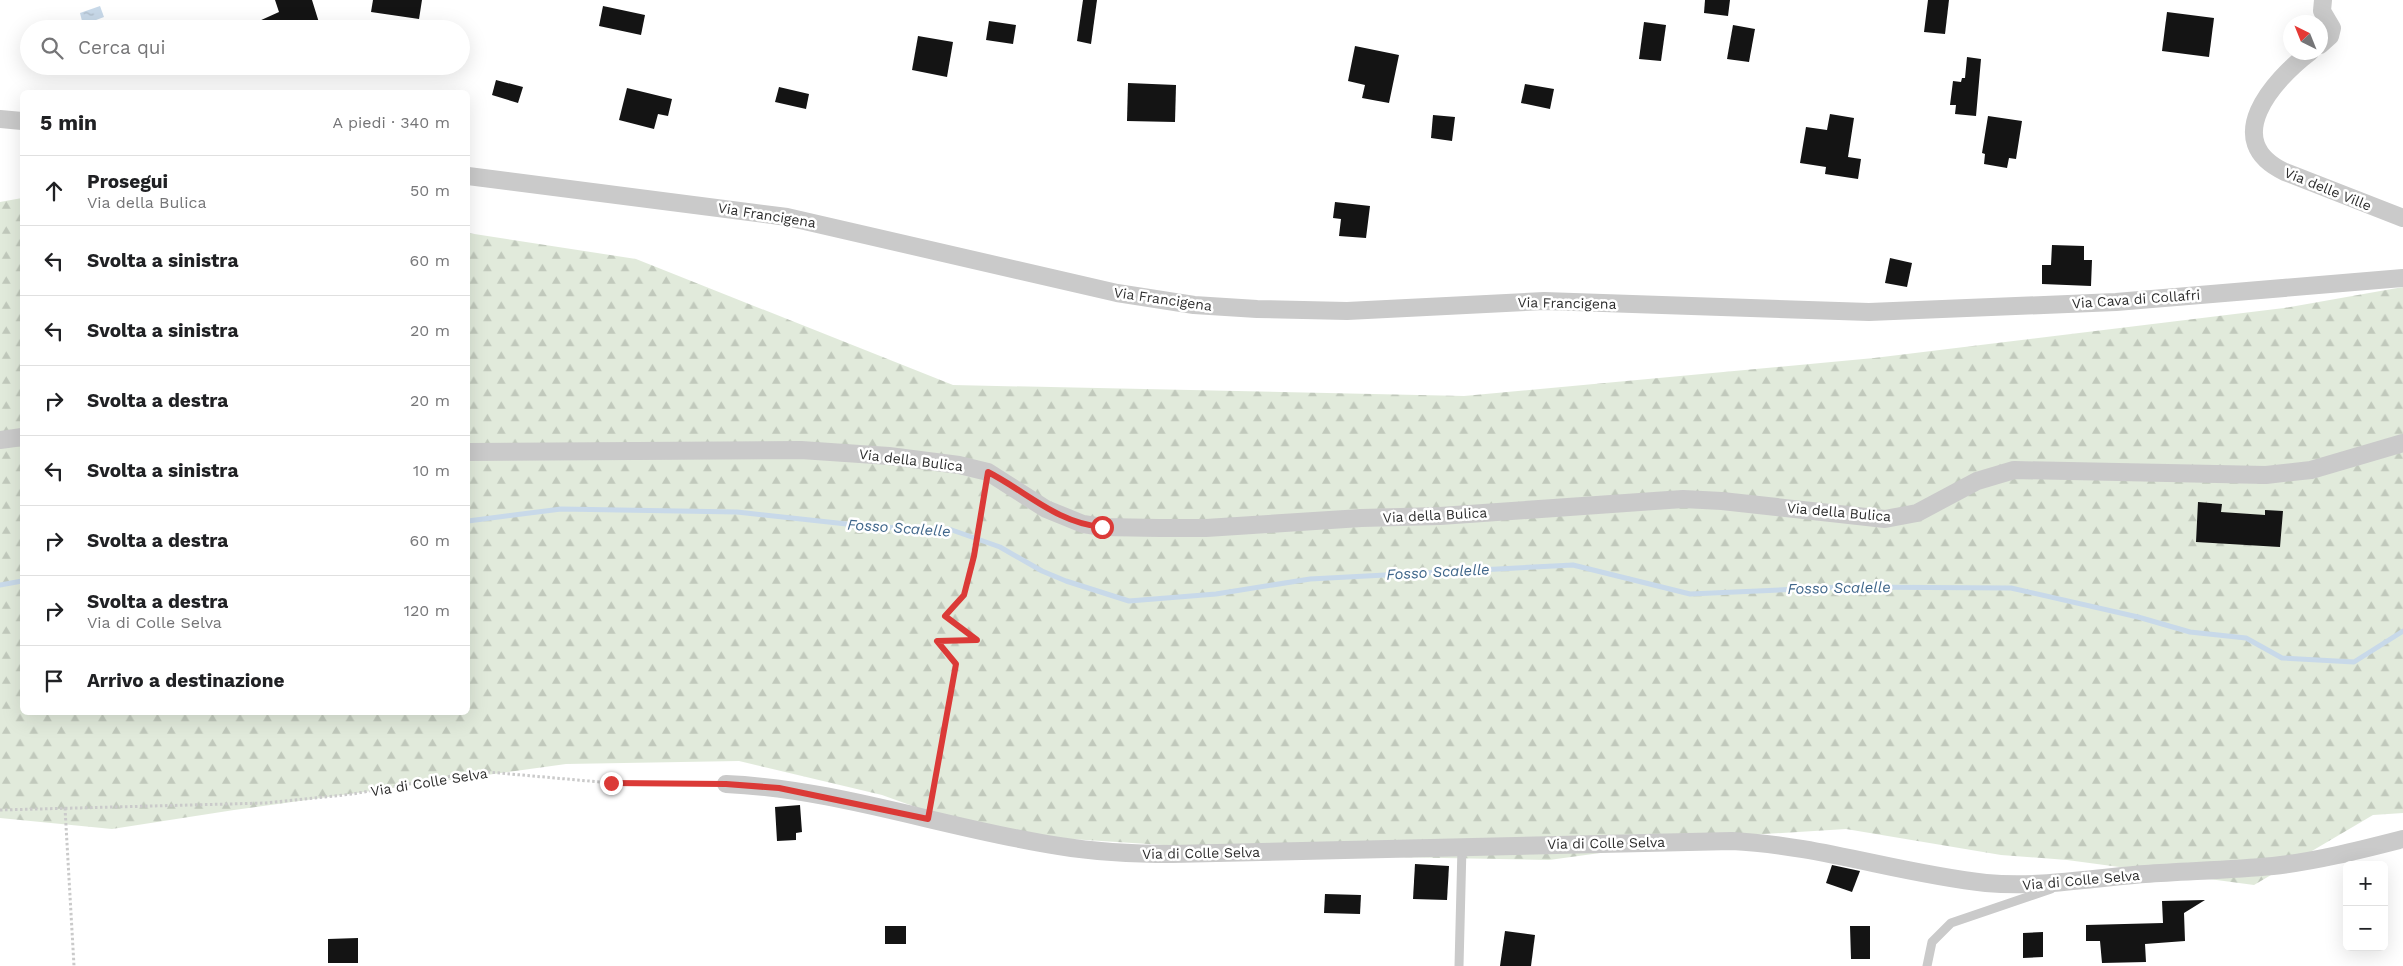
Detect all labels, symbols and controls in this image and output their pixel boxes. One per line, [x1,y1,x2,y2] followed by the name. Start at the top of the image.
[2283,15,2328,60] north arrow
[20,20,470,75] search box
[38,34,66,62] icon: search
[78,36,166,59] text: Cerca qui
[40,110,97,135] text: 5 min
[333,113,450,132] text: A piedi · 340 m
[2282,164,2374,214] street label: Via delle Ville
[87,170,168,193] text: Prosegui
[40,177,68,205] icon: ahead
[410,181,450,200] text: 50 m
[87,193,206,212] text: Via della Bulica
[717,199,817,231] street label: Via Francigena
[40,247,68,275] icon: left
[87,249,238,272] text: Svolta a sinistra
[410,251,450,270] text: 60 m
[1113,284,1213,314] street label: Via Francigena
[2071,287,2201,311] street label: Via Cava di Collafri
[1517,294,1617,312] street label: Via Francigena
[40,317,68,345] icon: left
[87,319,238,342] text: Svolta a sinistra
[410,321,450,340] text: 20 m
[40,387,68,415] icon: right
[87,389,228,412] text: Svolta a destra
[410,391,450,410] text: 20 m
[858,446,964,474] street label: Via della Bulica
[40,457,68,485] icon: left
[87,459,238,482] text: Svolta a sinistra
[413,461,450,480] text: 10 m
[1786,499,1892,525] street label: Via della Bulica
[1382,504,1488,526] street label: Via della Bulica
[847,515,951,541] water label: Fosso Scalelle
[1091,516,1114,539] route start
[40,527,68,555] icon: right
[87,529,228,552] text: Svolta a destra
[410,531,450,550] text: 60 m
[1386,560,1490,584] water label: Fosso Scalelle
[1787,578,1891,598] water label: Fosso Scalelle
[87,590,228,613] text: Svolta a destra
[40,597,68,625] icon: right
[404,601,450,620] text: 120 m
[87,613,222,632] text: Via di Colle Selva
[40,667,68,695] icon: arrive
[87,669,284,692] text: Arrivo a destinazione
[369,765,489,799] street label: Via di Colle Selva
[600,772,623,795] route end
[1547,834,1665,852] street label: Via di Colle Selva
[1142,844,1260,862] street label: Via di Colle Selva
[2343,861,2388,951] map controls
[2343,861,2388,906] button: +
[2022,867,2141,893] street label: Via di Colle Selva
[2343,906,2388,951] button: −

